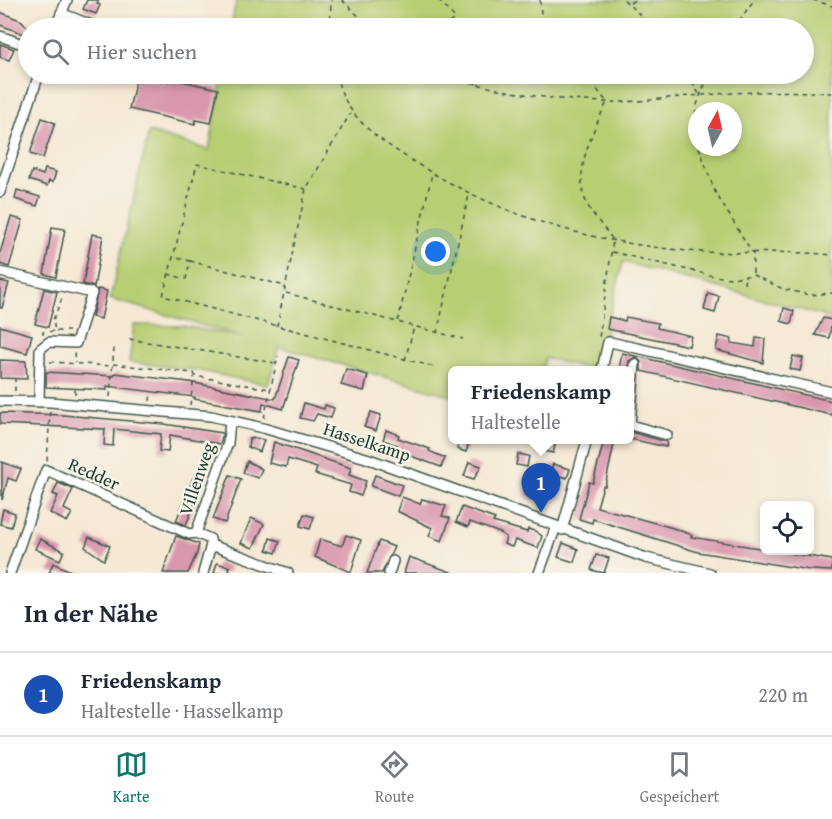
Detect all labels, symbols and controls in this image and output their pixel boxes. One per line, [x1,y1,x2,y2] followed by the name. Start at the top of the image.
[18,18,814,84] search box
[39,35,72,68] icon: search
[87,35,197,67] text: Hier suchen
[688,102,742,156] north arrow
[421,237,450,266] your location
[448,366,634,444] popup
[471,375,611,407] text: Friedenskamp
[471,407,561,436] text: Haltestelle
[320,415,415,468] street label: Hasselkamp
[172,439,222,519] street label: Villenweg
[64,450,125,497] street label: Redder
[522,464,560,513] pin: 1
[760,501,814,555] map controls
[760,501,814,555] button: locate
[24,593,158,632] text: In der Nähe
[81,664,221,696] text: Friedenskamp
[38,680,49,709] text: 1
[758,680,808,709] text: 220 m
[81,696,283,725] text: Haltestelle · Hasselkamp
[113,748,150,808] tab: Karte
[375,748,414,808] tab: Route
[640,748,719,808] tab: Gespeichert

